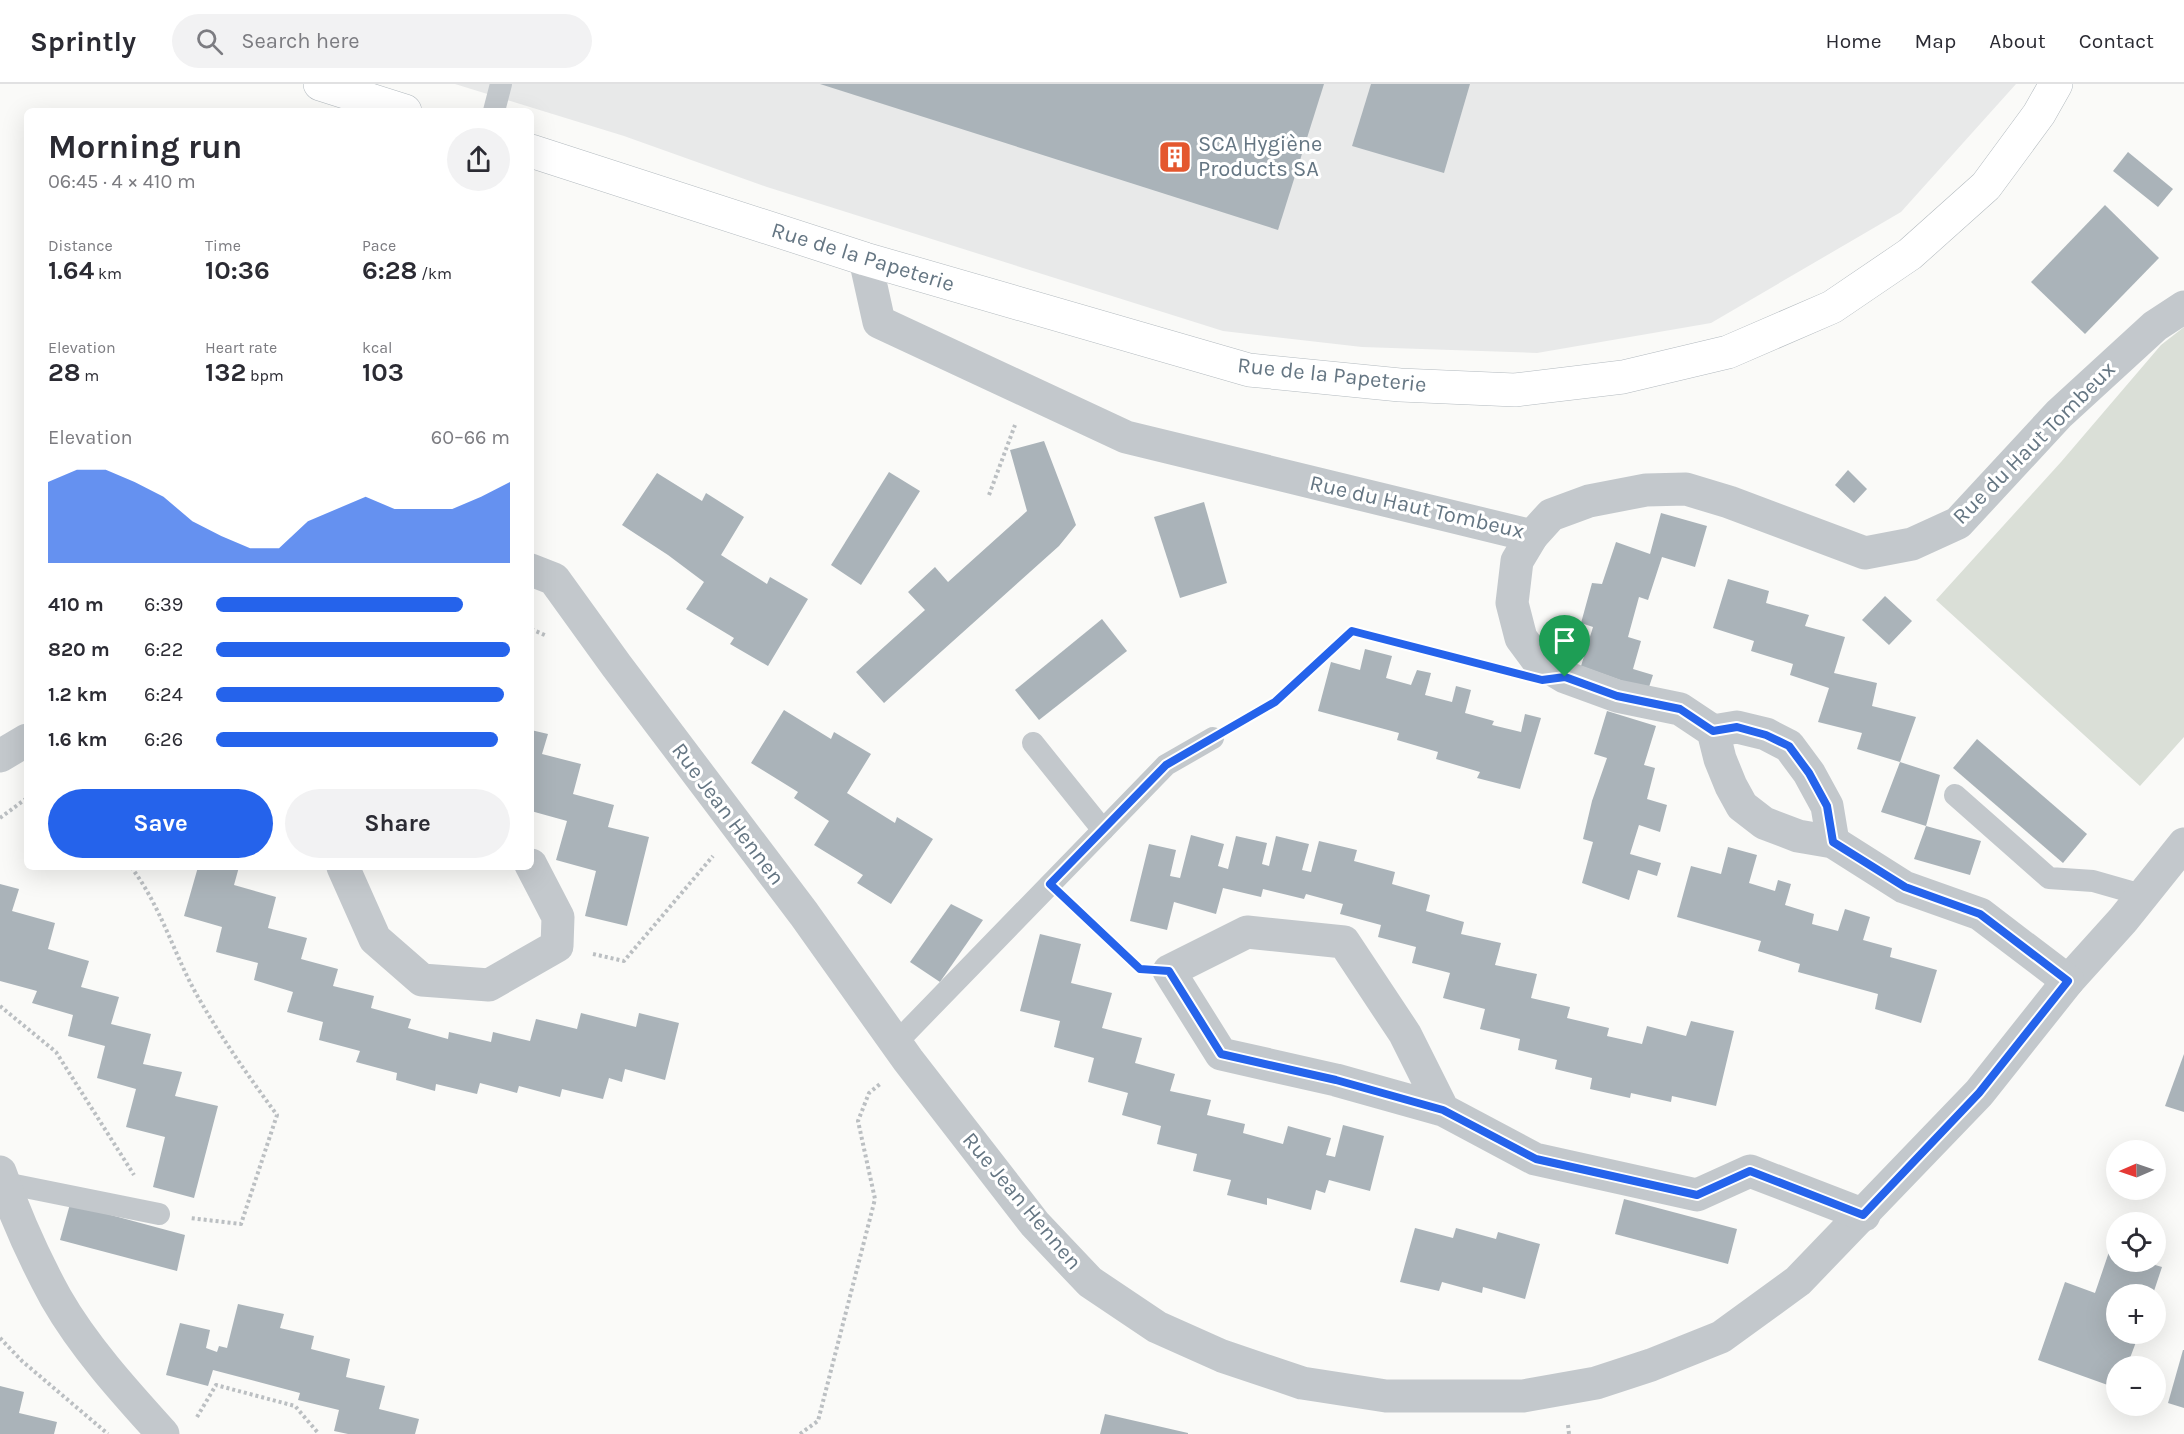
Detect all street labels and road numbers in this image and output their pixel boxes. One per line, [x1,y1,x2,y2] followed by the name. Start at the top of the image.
[768,217,958,297] street label: Rue de la Papeterie
[1236,352,1428,398] street label: Rue de la Papeterie
[1947,356,2121,530] street label: Rue du Haut Tombeux
[1307,470,1527,544] street label: Rue du Haut Tombeux
[666,738,790,890] street label: Rue Jean Hennen
[957,1127,1087,1275] street label: Rue Jean Hennen

